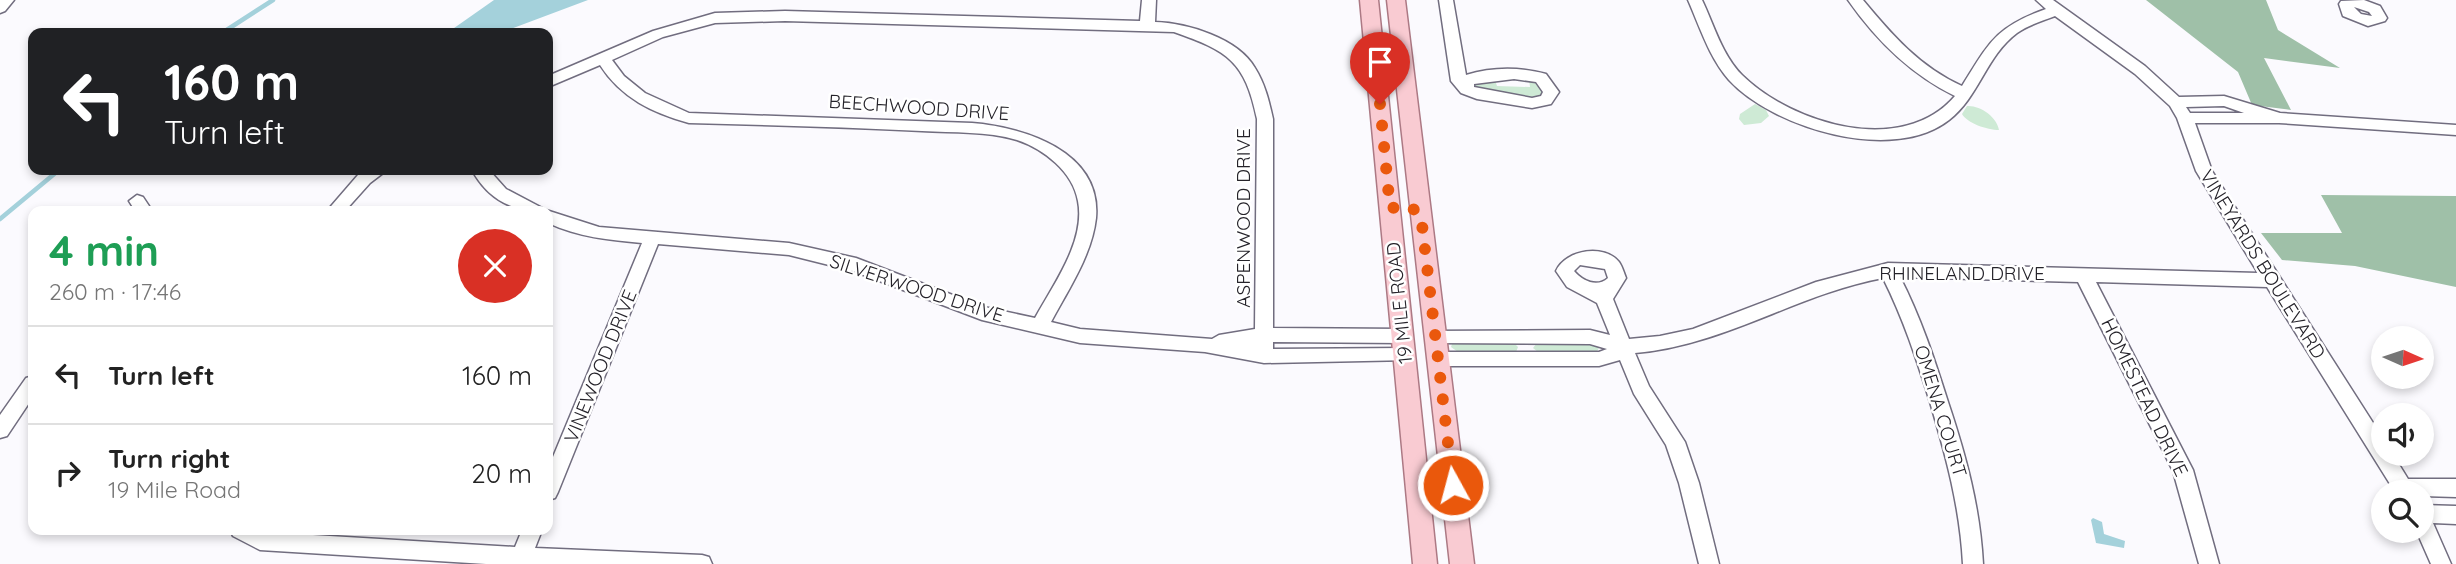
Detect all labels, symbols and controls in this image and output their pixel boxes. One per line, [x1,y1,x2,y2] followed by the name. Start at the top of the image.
[1350,32,1410,104] pin
[1361,43,1399,81] icon: arrive
[164,51,299,112] text: 160 m
[49,56,140,147] icon: left
[828,89,1010,125] street label: BEECHWOOD DRIVE
[164,112,285,152] text: Turn left
[1231,128,1255,308] street label: ASPENWOOD DRIVE
[2195,165,2331,363] street label: VINEYARDS BOULEVARD
[49,224,159,277] text: 4 min
[458,229,532,303] button: close
[1381,241,1417,365] street label: 19 MILE ROAD
[827,249,1007,327] street label: SILVERWOOD DRIVE
[1879,261,2045,285] street label: RHINELAND DRIVE
[49,277,181,306] text: 260 m · 17:46
[558,286,642,446] street label: VINEWOOD DRIVE
[2096,314,2194,480] street label: HOMESTEAD DRIVE
[2371,326,2434,388] north arrow
[2371,326,2434,543] map controls
[1910,342,1972,480] street label: OMENA COURT
[49,356,87,394] icon: left
[108,359,215,392] text: Turn left
[462,359,532,392] text: 160 m
[2371,403,2434,466] button: sound
[108,442,230,475] text: Turn right
[1416,448,1490,522] position arrow
[49,454,87,492] icon: right
[471,457,532,490] text: 20 m
[108,475,241,504] text: 19 Mile Road
[2371,480,2434,543] button: search

